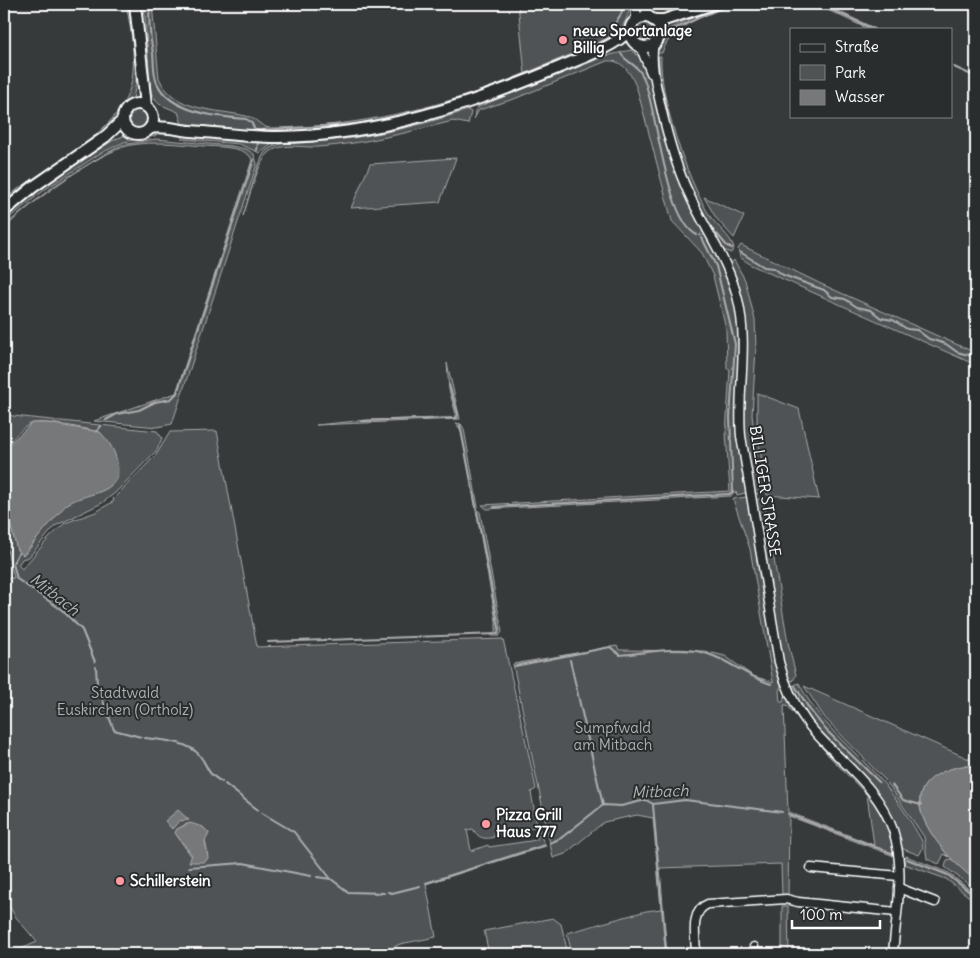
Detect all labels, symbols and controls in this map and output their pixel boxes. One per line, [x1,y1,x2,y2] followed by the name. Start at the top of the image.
[573,21,692,58] place label: neue Sportanlage Billig
[790,28,952,118] legend
[557,34,569,46] marker: neue Sportanlage Billig
[835,37,879,56] text: Straße
[835,63,866,82] text: Park
[835,87,885,106] text: Wasser
[746,424,785,558] street label: BILLIGER STRASSE
[26,569,84,620] water label: Mitbach
[57,683,193,719] park label: Stadtwald Euskirchen (Ortholz)
[574,718,653,754] park label: Sumpfwald am Mitbach
[631,780,690,802] water label: Mitbach
[496,805,562,841] place label: Pizza Grill Haus 777
[480,818,492,830] marker: Pizza Grill Haus 777
[130,871,211,890] place label: Schillerstein
[114,875,126,887] marker: Schillerstein
[792,898,880,930] scale bar
[800,905,842,924] text: 100 m

